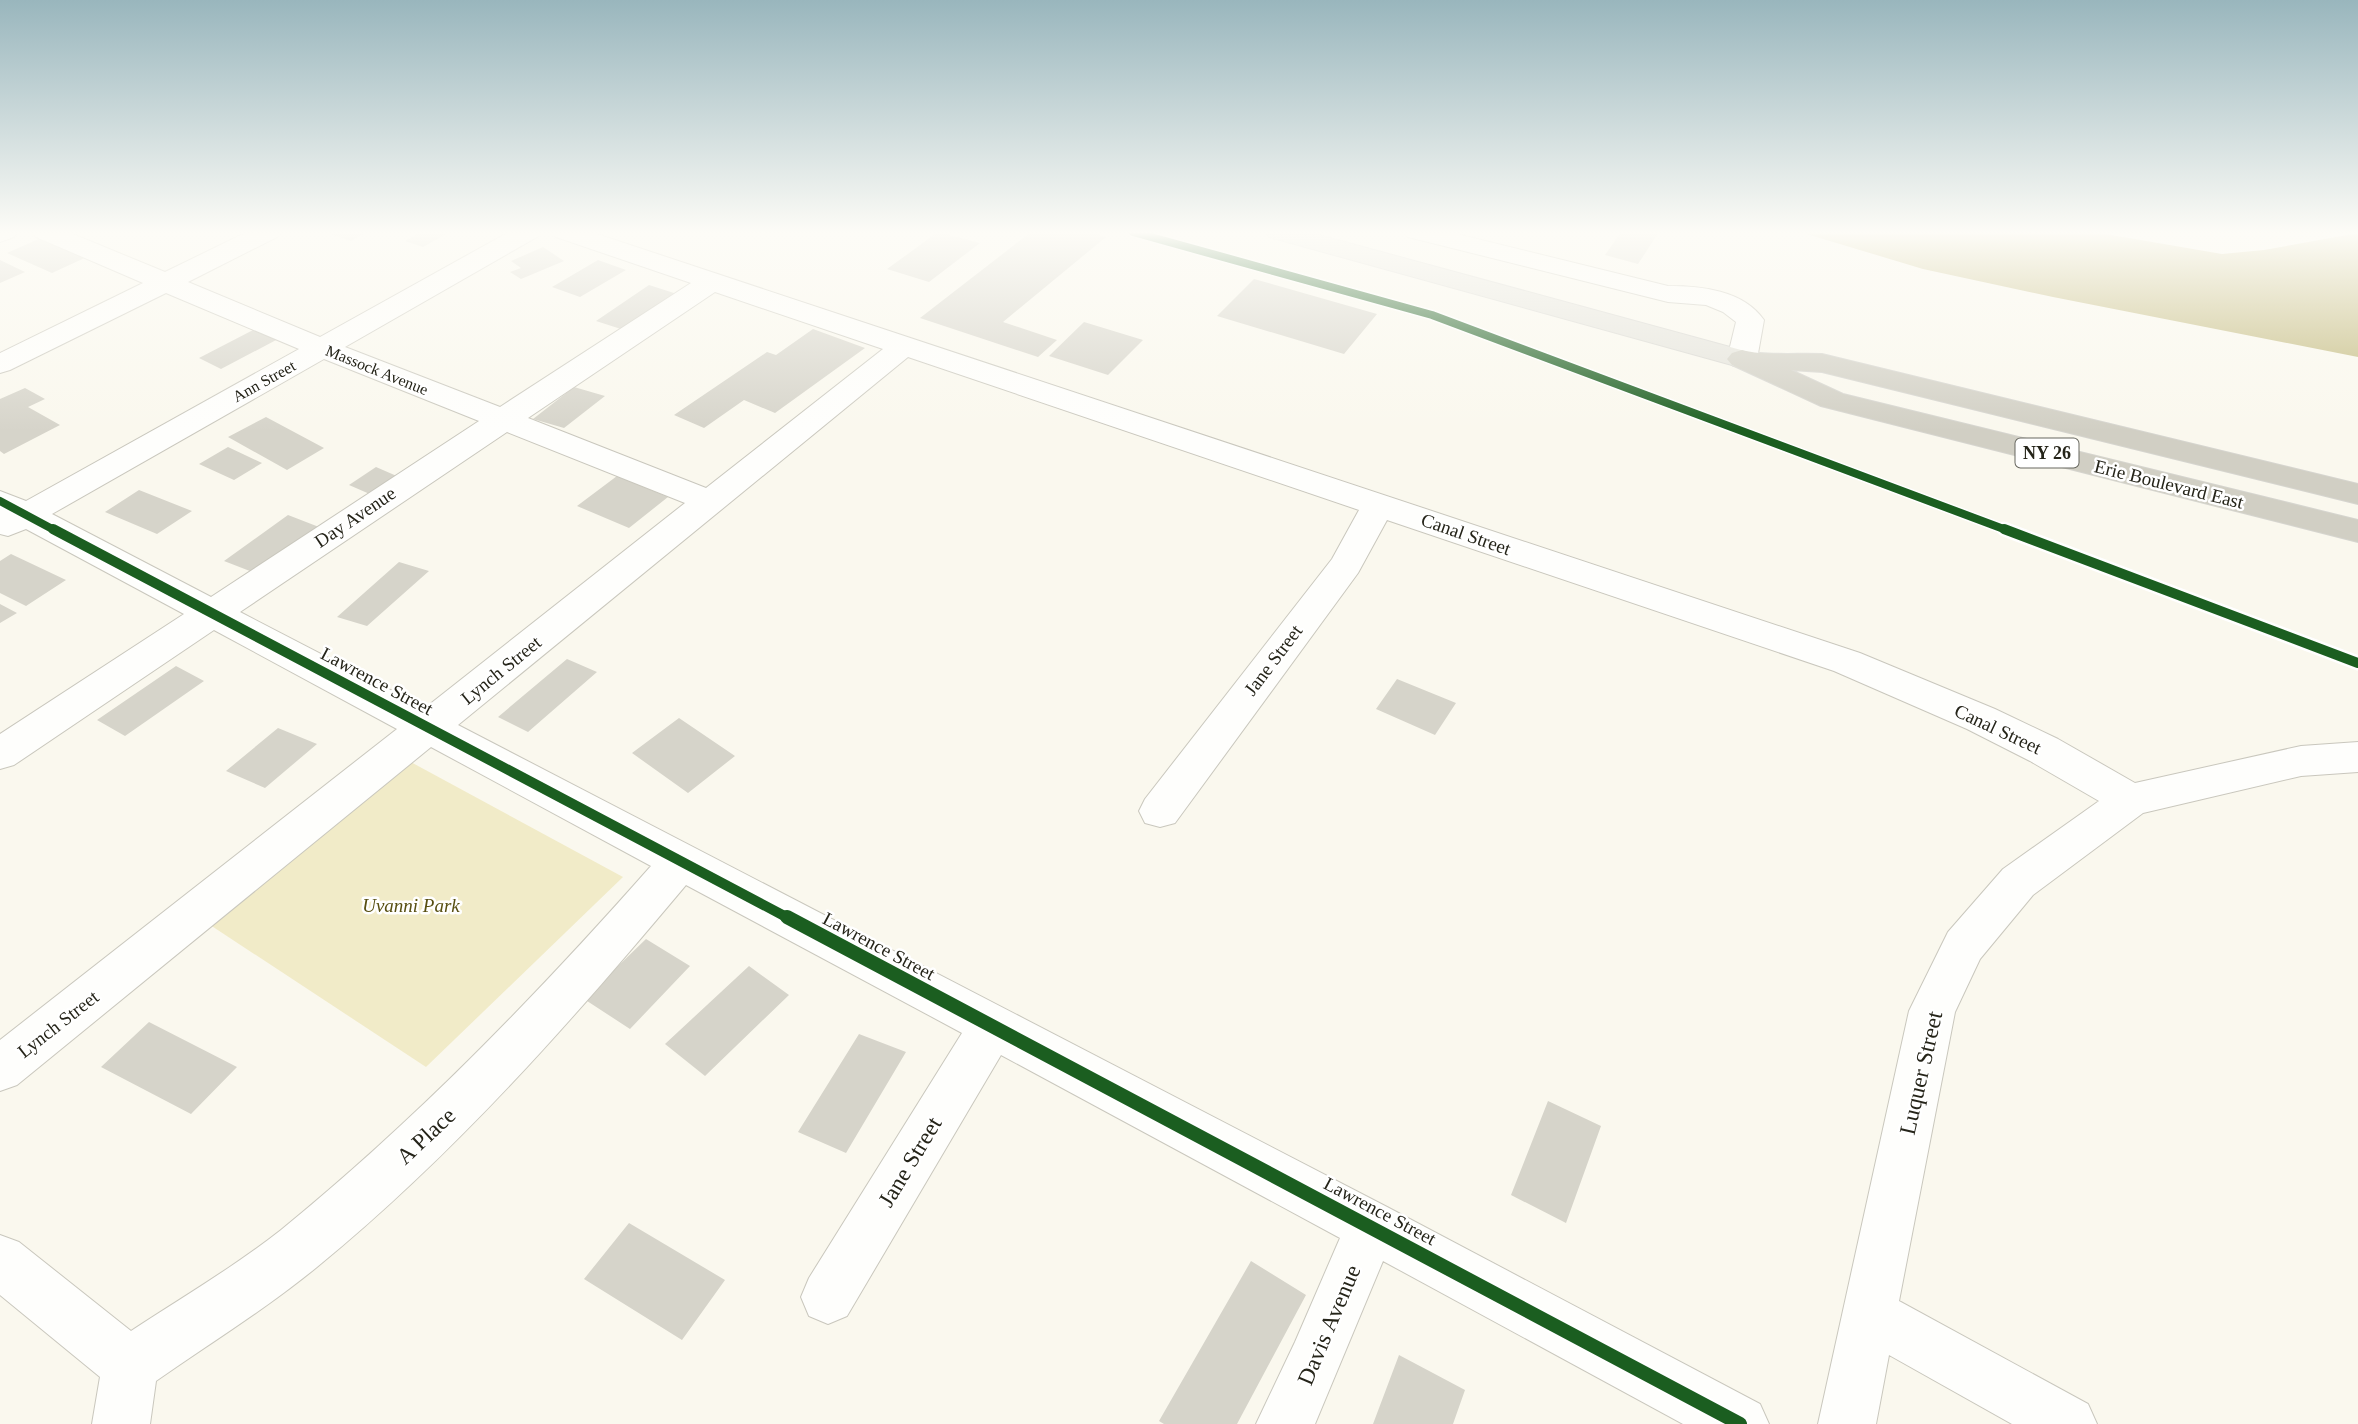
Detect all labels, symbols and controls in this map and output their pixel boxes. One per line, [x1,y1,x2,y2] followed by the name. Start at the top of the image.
[323,342,431,398] street label: Massock Avenue
[230,357,299,405] street label: Ann Street
[2016,438,2078,467] road number: NY 26
[2092,455,2246,513] street label: Erie Boulevard East
[311,482,399,552] street label: Day Avenue
[1418,509,1514,559] street label: Canal Street
[1240,620,1307,699] street label: Jane Street
[457,631,546,709] street label: Lynch Street
[317,643,437,720] street label: Lawrence Street
[1951,700,2045,759] street label: Canal Street
[362,895,460,916] park label: Uvanni Park
[819,908,939,985] street label: Lawrence Street
[13,986,103,1062] street label: Lynch Street
[1895,1008,1947,1137] street label: Luquer Street
[392,1103,460,1169] street label: A Place
[873,1112,947,1211] street label: Jane Street
[1320,1173,1440,1250] street label: Lawrence Street
[1292,1261,1366,1389] street label: Davis Avenue

